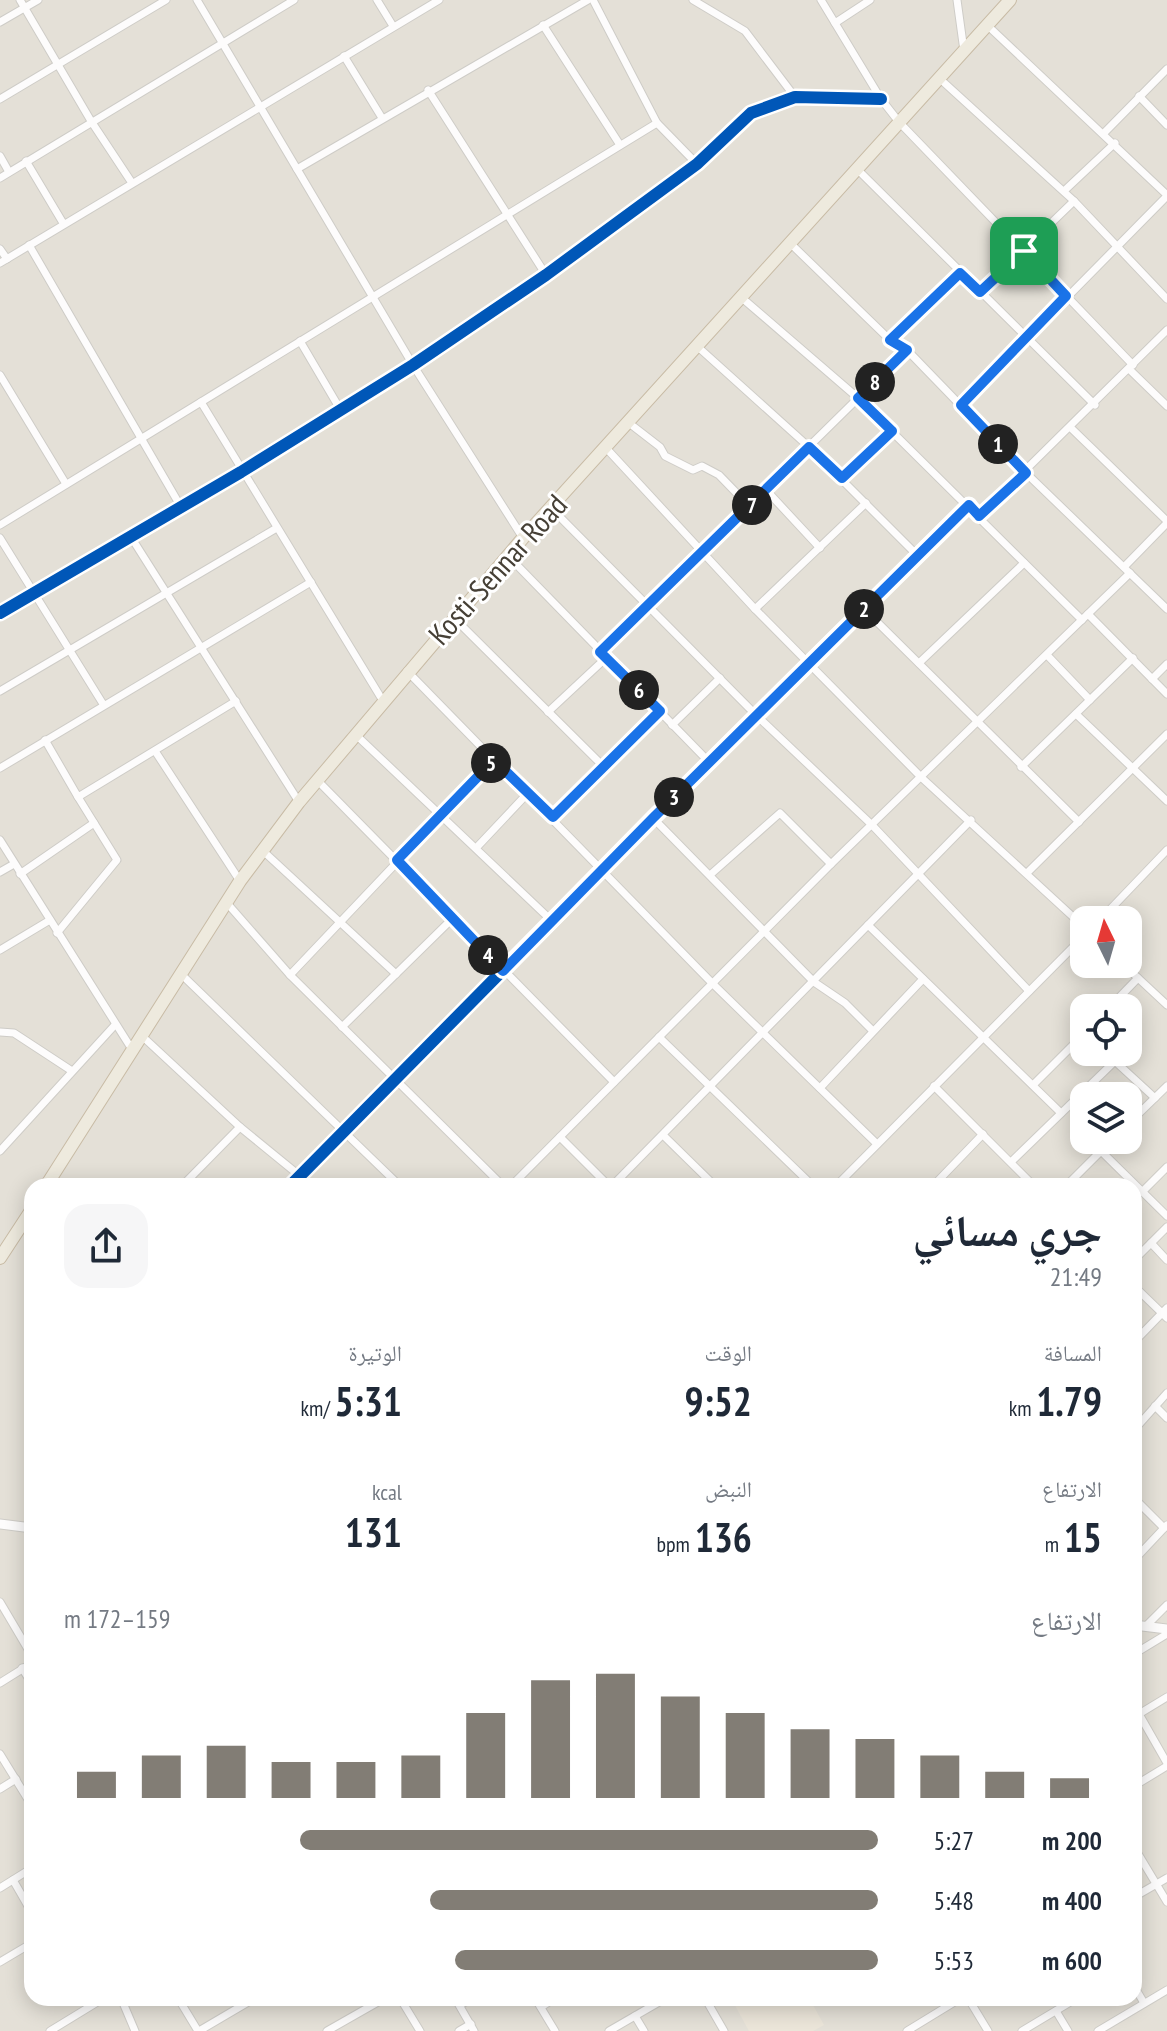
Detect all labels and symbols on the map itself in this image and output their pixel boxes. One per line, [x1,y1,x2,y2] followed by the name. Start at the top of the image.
[990,217,1058,285] pin
[855,362,895,402] pin: 8
[978,424,1018,464] pin: 1
[732,485,772,525] pin: 7
[419,486,575,652] street label: Kosti-Sennar Road
[844,589,884,629] pin: 2
[619,670,659,710] pin: 6
[471,743,511,783] pin: 5
[654,777,694,817] pin: 3
[1070,906,1142,978] north arrow
[468,935,508,975] pin: 4

